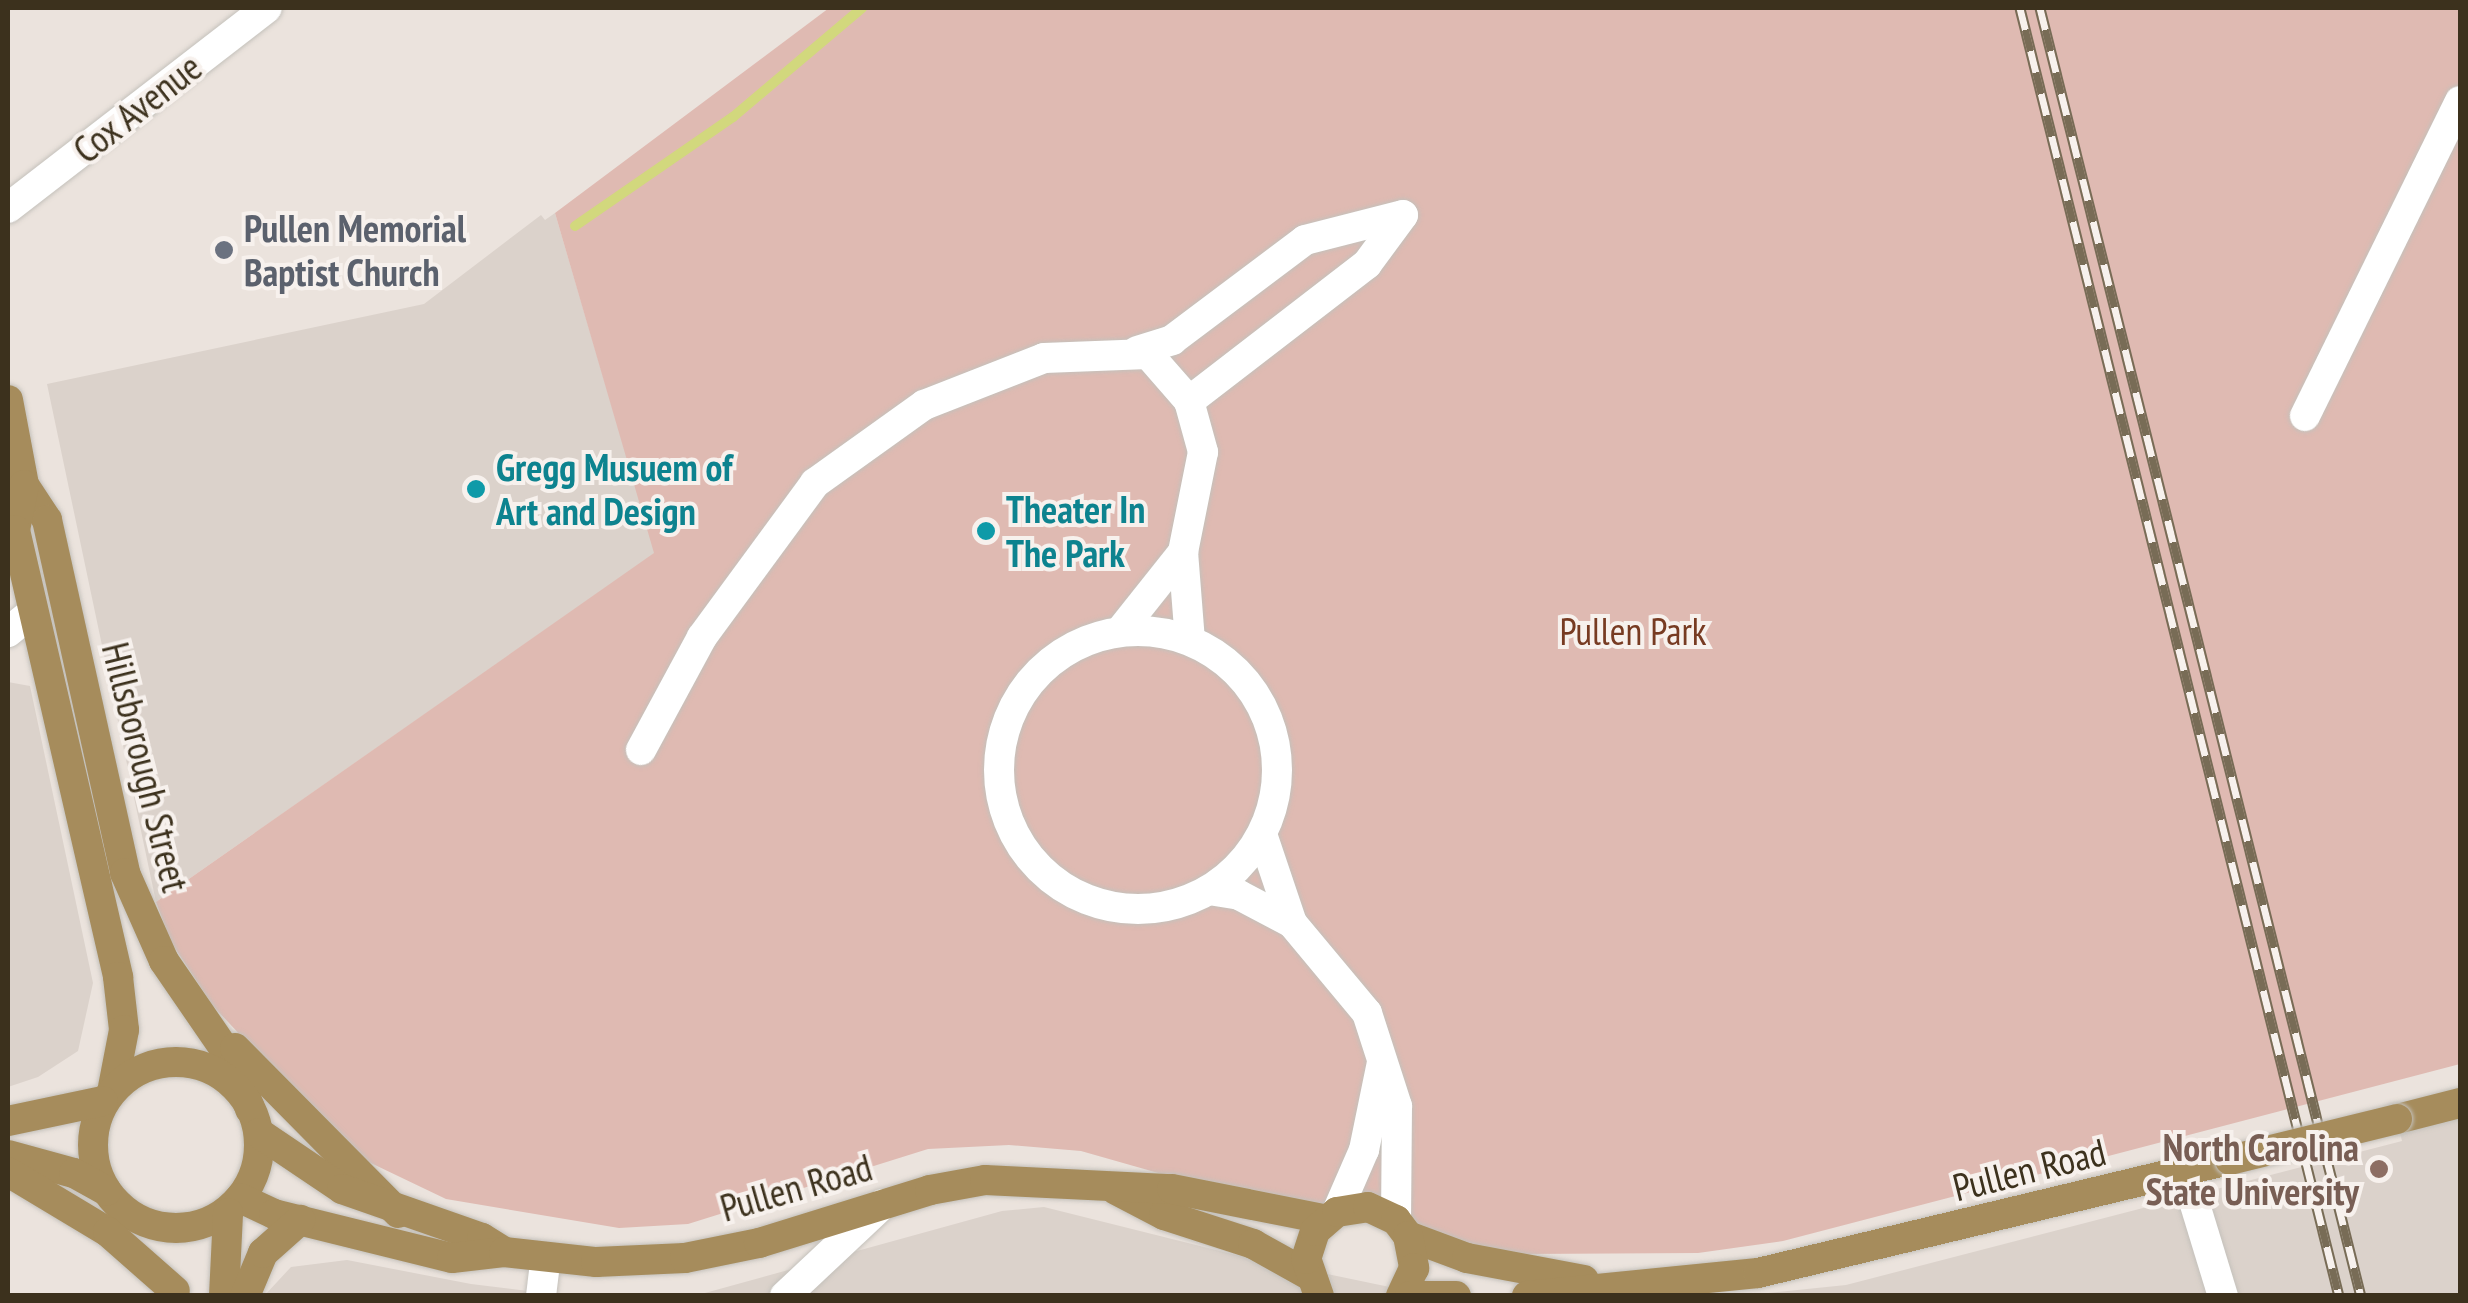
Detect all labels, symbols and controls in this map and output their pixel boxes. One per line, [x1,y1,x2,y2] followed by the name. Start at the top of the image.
[63,43,211,173] street label: Cox Avenue
[244,205,466,294] place label: Pullen Memorial Baptist Church
[213,239,235,261] marker: Pullen Memorial Baptist Church
[496,444,732,534] place label: Gregg Musuem of Art and Design
[465,478,487,500] marker: Gregg Musuem of Art and Design
[1006,486,1145,576] place label: Theater In The Park
[975,520,997,542] marker: Theater In The Park
[1559,608,1707,654] park label: Pullen Park
[93,638,199,896] street label: Hillsborough Street
[2146,1124,2359,1214] place label: North Carolina State University
[1948,1128,2110,1210] street label: Pullen Road
[715,1144,877,1230] street label: Pullen Road
[2368,1158,2390,1180] marker: North Carolina State University

